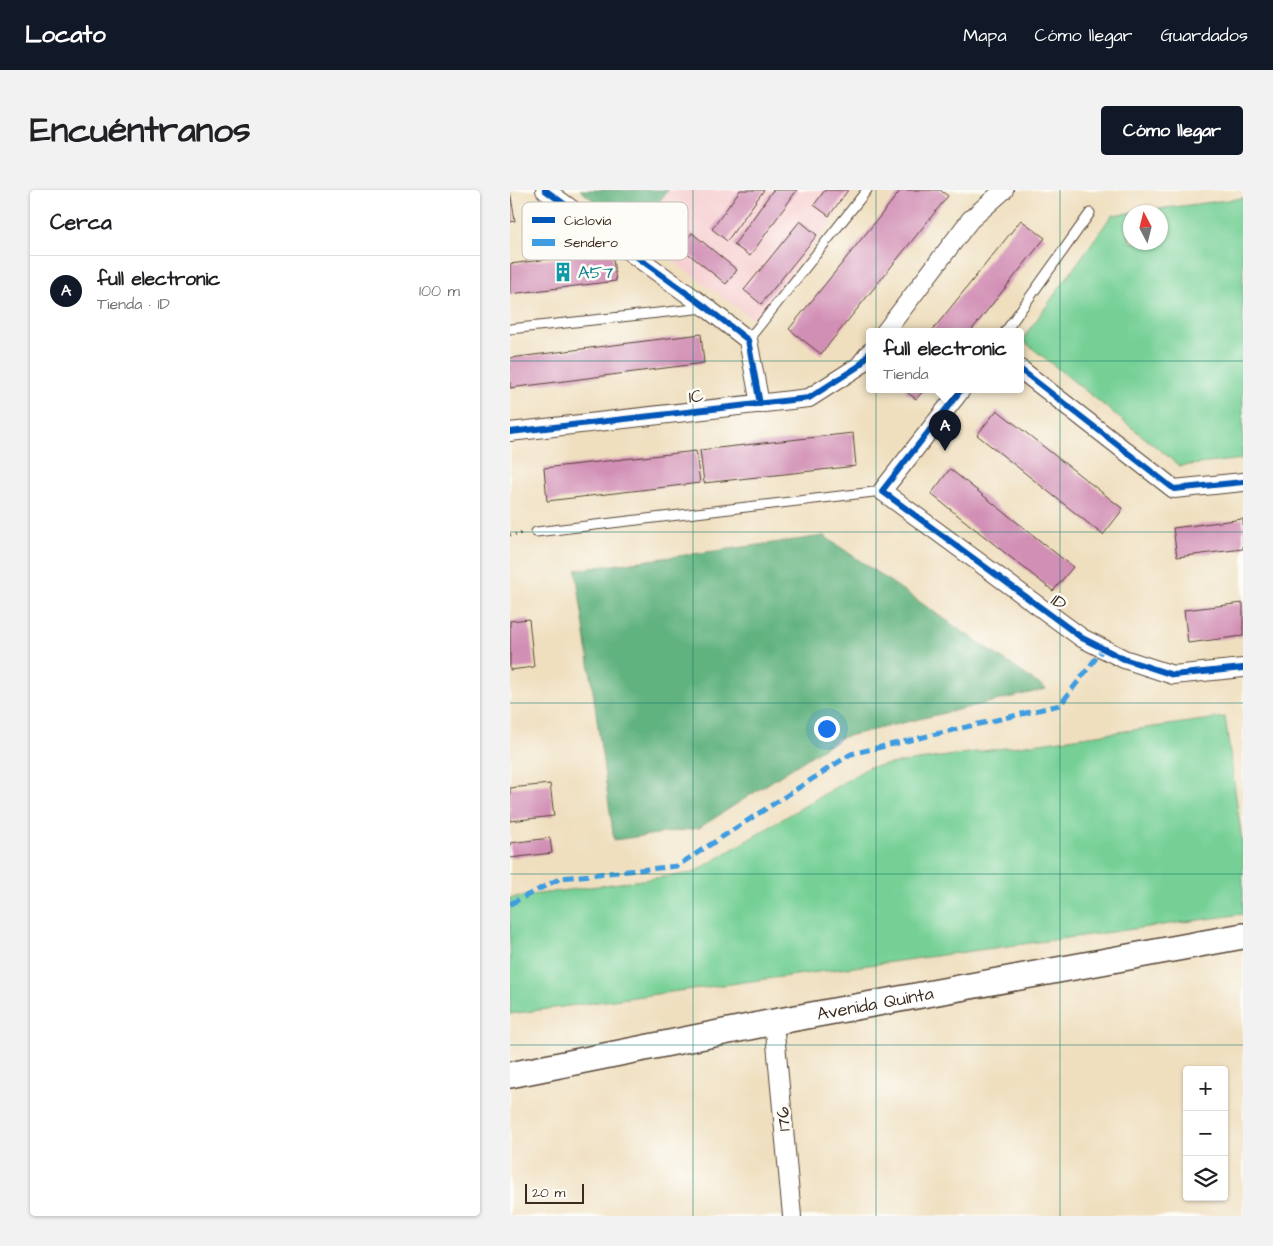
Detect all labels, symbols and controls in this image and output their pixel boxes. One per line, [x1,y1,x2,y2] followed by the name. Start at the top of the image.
[25,18,106,52] text: Locato
[963,23,1007,48] text: Mapa
[1035,23,1133,48] text: Cómo llegar
[1161,23,1248,48] text: Guardados
[30,106,251,155] text: Encuéntranos
[1101,106,1243,155] button: Cómo llegar
[522,202,688,260] legend
[1123,205,1168,250] north arrow
[50,208,112,237] text: Cerca
[564,211,611,231] text: Ciclovía
[564,233,618,253] text: Sendero
[578,260,613,285] place label: A57
[552,261,574,283] building icon: A57
[97,266,220,293] text: full electronic
[61,280,71,302] text: A
[419,280,460,302] text: 100 m
[97,293,170,315] text: Tienda · 1D
[866,328,1024,393] popup
[883,336,1007,363] text: full electronic
[883,363,929,385] text: Tienda
[687,383,705,410] street label: 1C
[929,410,961,451] pin: A
[1046,588,1072,617] street label: 1D
[814,716,840,742] your location
[815,981,936,1027] street label: Avenida Quinta
[1183,1066,1228,1201] map controls
[1183,1066,1228,1111] button: +
[770,1106,797,1132] street label: 176
[1183,1111,1228,1156] button: −
[1183,1156,1228,1201] button: layers
[525,1181,584,1204] scale bar
[532,1183,565,1203] text: 20 m

